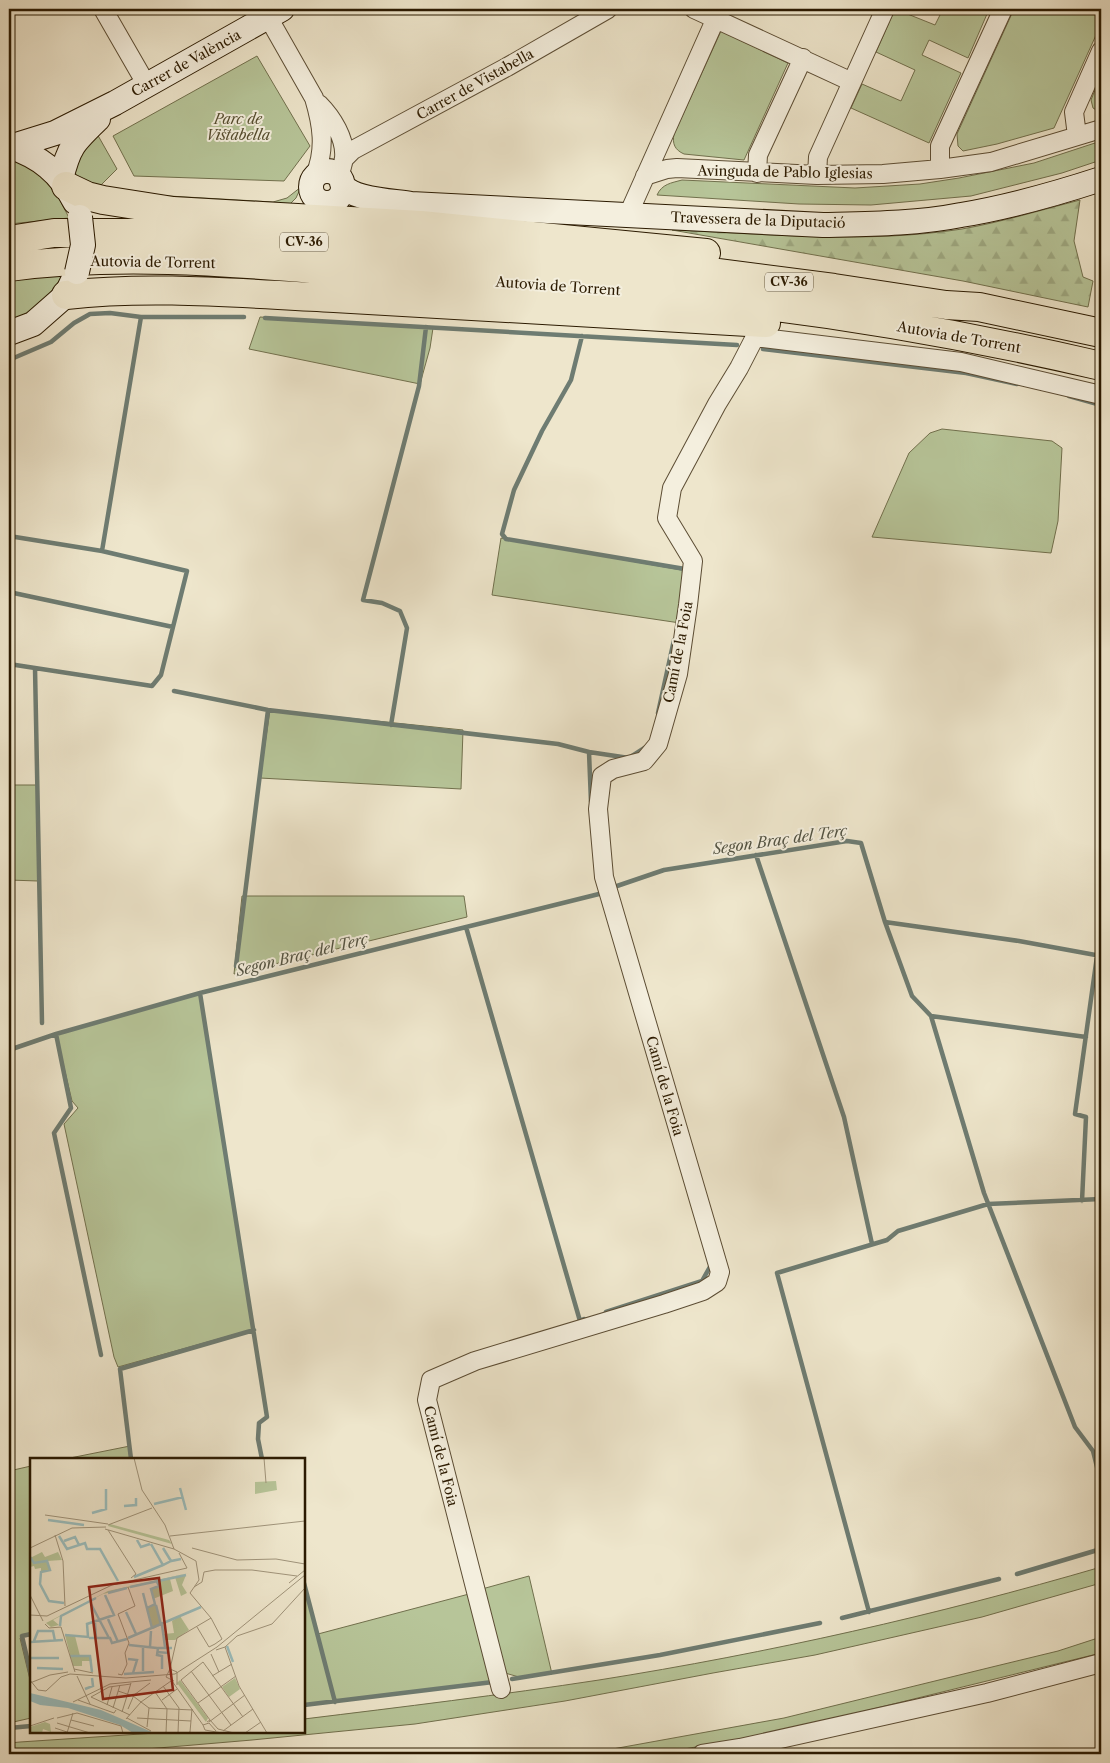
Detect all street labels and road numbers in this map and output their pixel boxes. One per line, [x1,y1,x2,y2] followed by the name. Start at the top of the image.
[128,25,244,101] street label: Carrer de València
[413,44,537,124] street label: Carrer de Vistabella
[696,161,873,183] street label: Avinguda de Pablo Iglesias
[670,208,846,232] street label: Travessera de la Diputació
[280,232,328,252] road number: CV-36
[89,252,216,272] street label: Autovia de Torrent
[765,272,813,292] road number: CV-36
[494,273,621,299] street label: Autovia de Torrent
[895,317,1022,357] street label: Autovia de Torrent
[659,599,697,704] street label: Camí de la Foia
[642,1034,688,1139] street label: Camí de la Foia
[420,1404,462,1509] street label: Camí de la Foia

